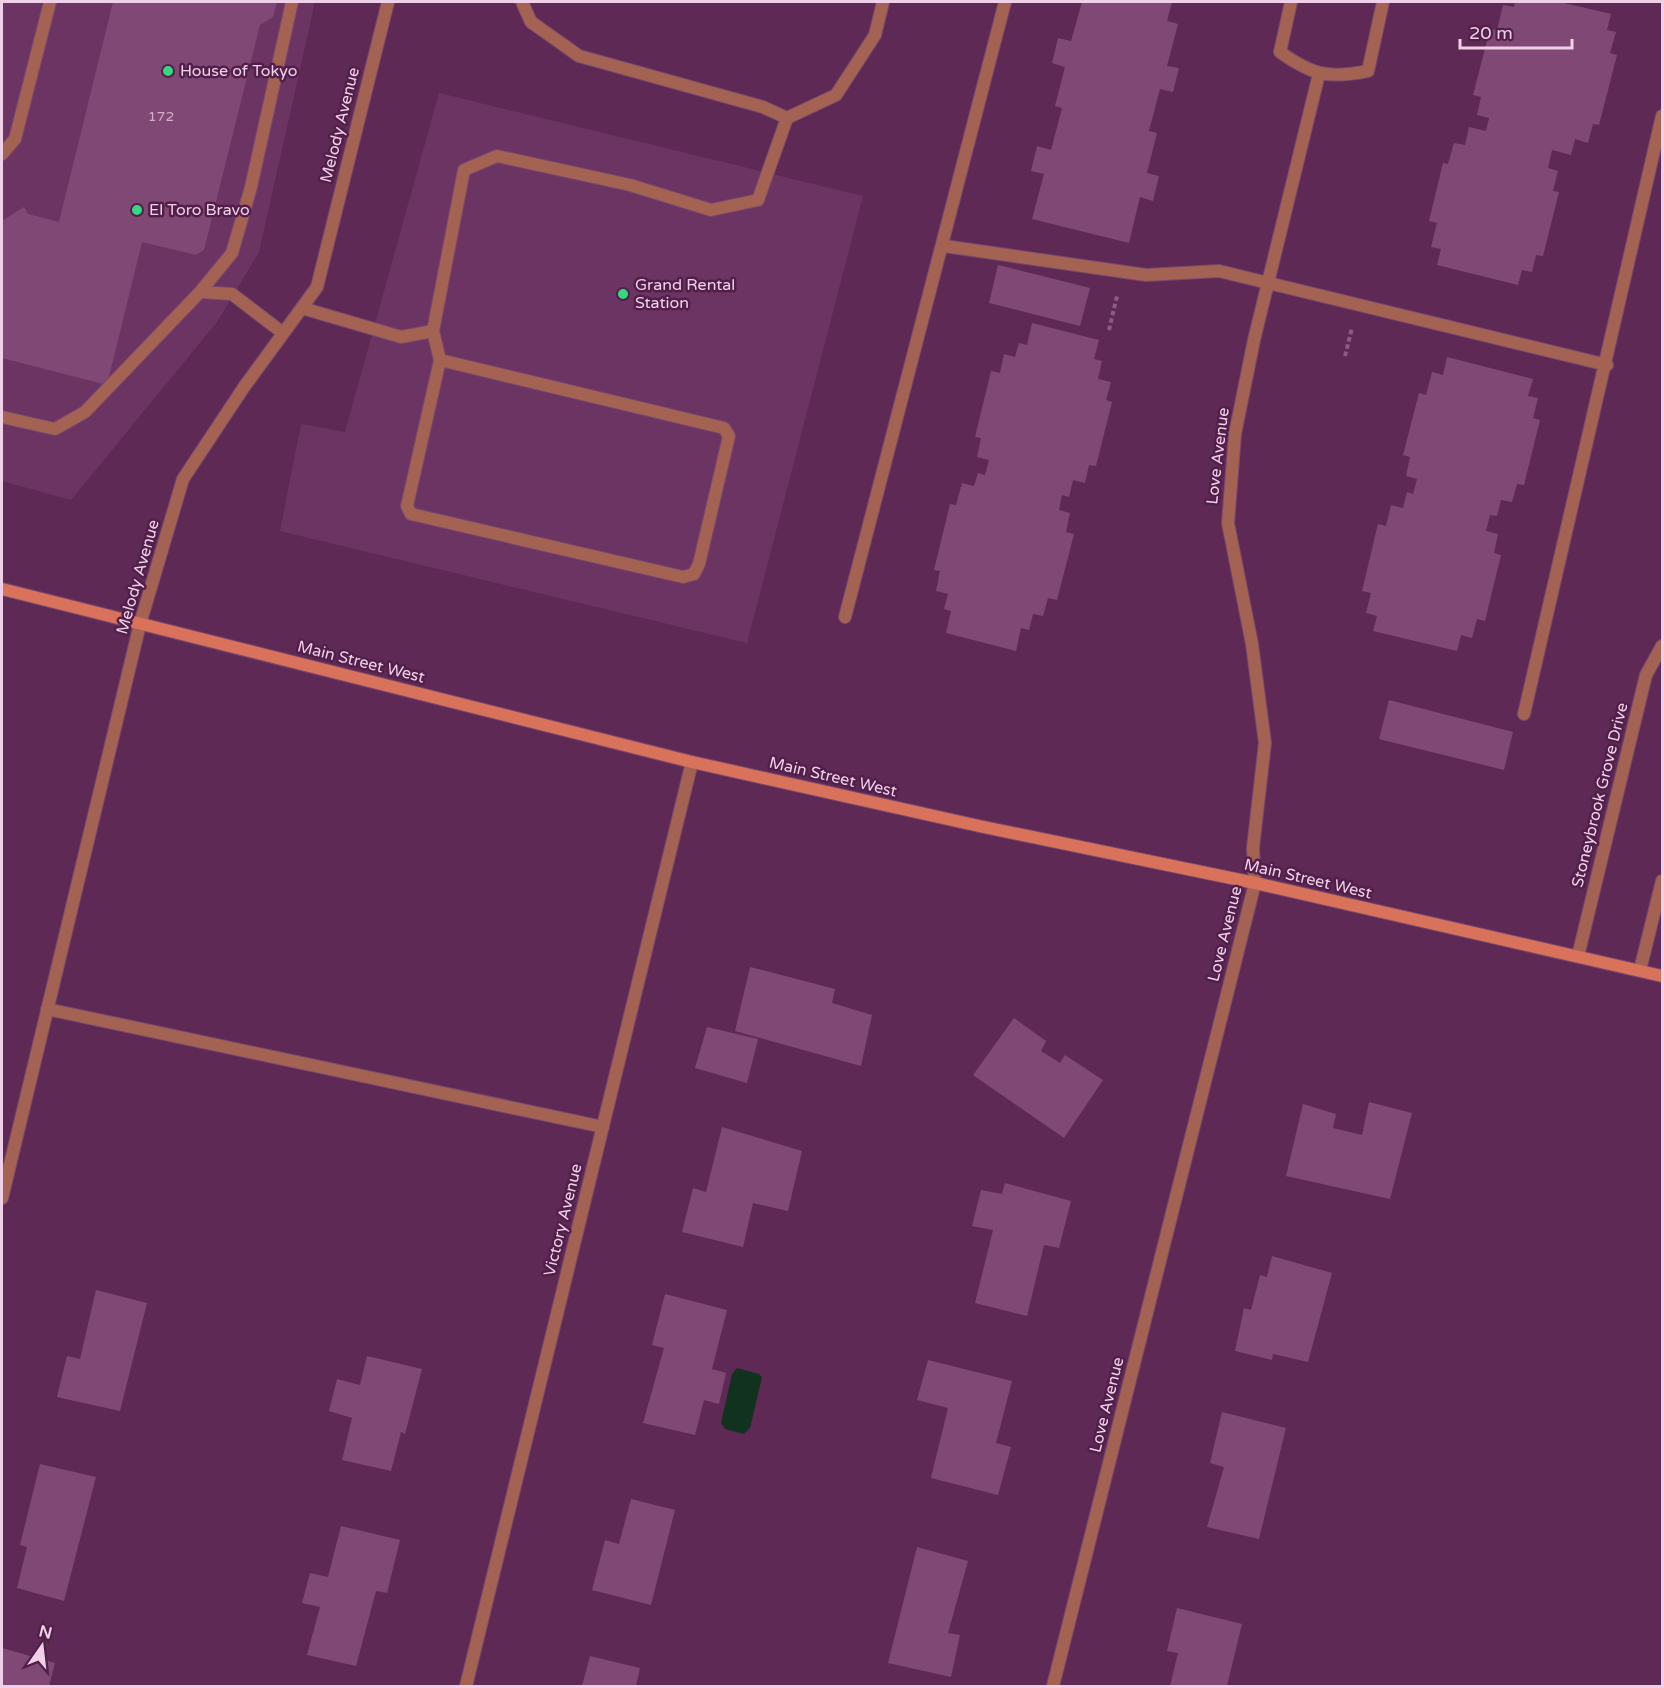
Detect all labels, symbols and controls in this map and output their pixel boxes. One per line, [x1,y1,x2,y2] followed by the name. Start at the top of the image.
[1460,12,1572,50] scale bar
[1469,22,1513,44] text: 20 m
[180,61,298,81] place label: House of Tokyo
[161,64,175,78] marker: House of Tokyo
[316,65,364,185] street label: Melody Avenue
[148,108,174,125] house number: 172
[149,200,250,220] place label: El Toro Bravo
[130,203,144,217] marker: El Toro Bravo
[635,275,735,313] place label: Grand Rental Station
[616,287,630,301] marker: Grand Rental Station
[1202,406,1234,506] street label: Love Avenue
[112,517,164,637] street label: Melody Avenue
[295,637,427,687] street label: Main Street West
[1567,701,1633,889] street label: Stoneybrook Grove Drive
[767,753,899,801] street label: Main Street West
[1242,855,1374,903] street label: Main Street West
[1203,884,1247,984] street label: Love Avenue
[539,1162,587,1278] street label: Victory Avenue
[1085,1355,1129,1455] street label: Love Avenue
[12,1616,72,1676] north arrow
[37,1621,54,1644] text: N

